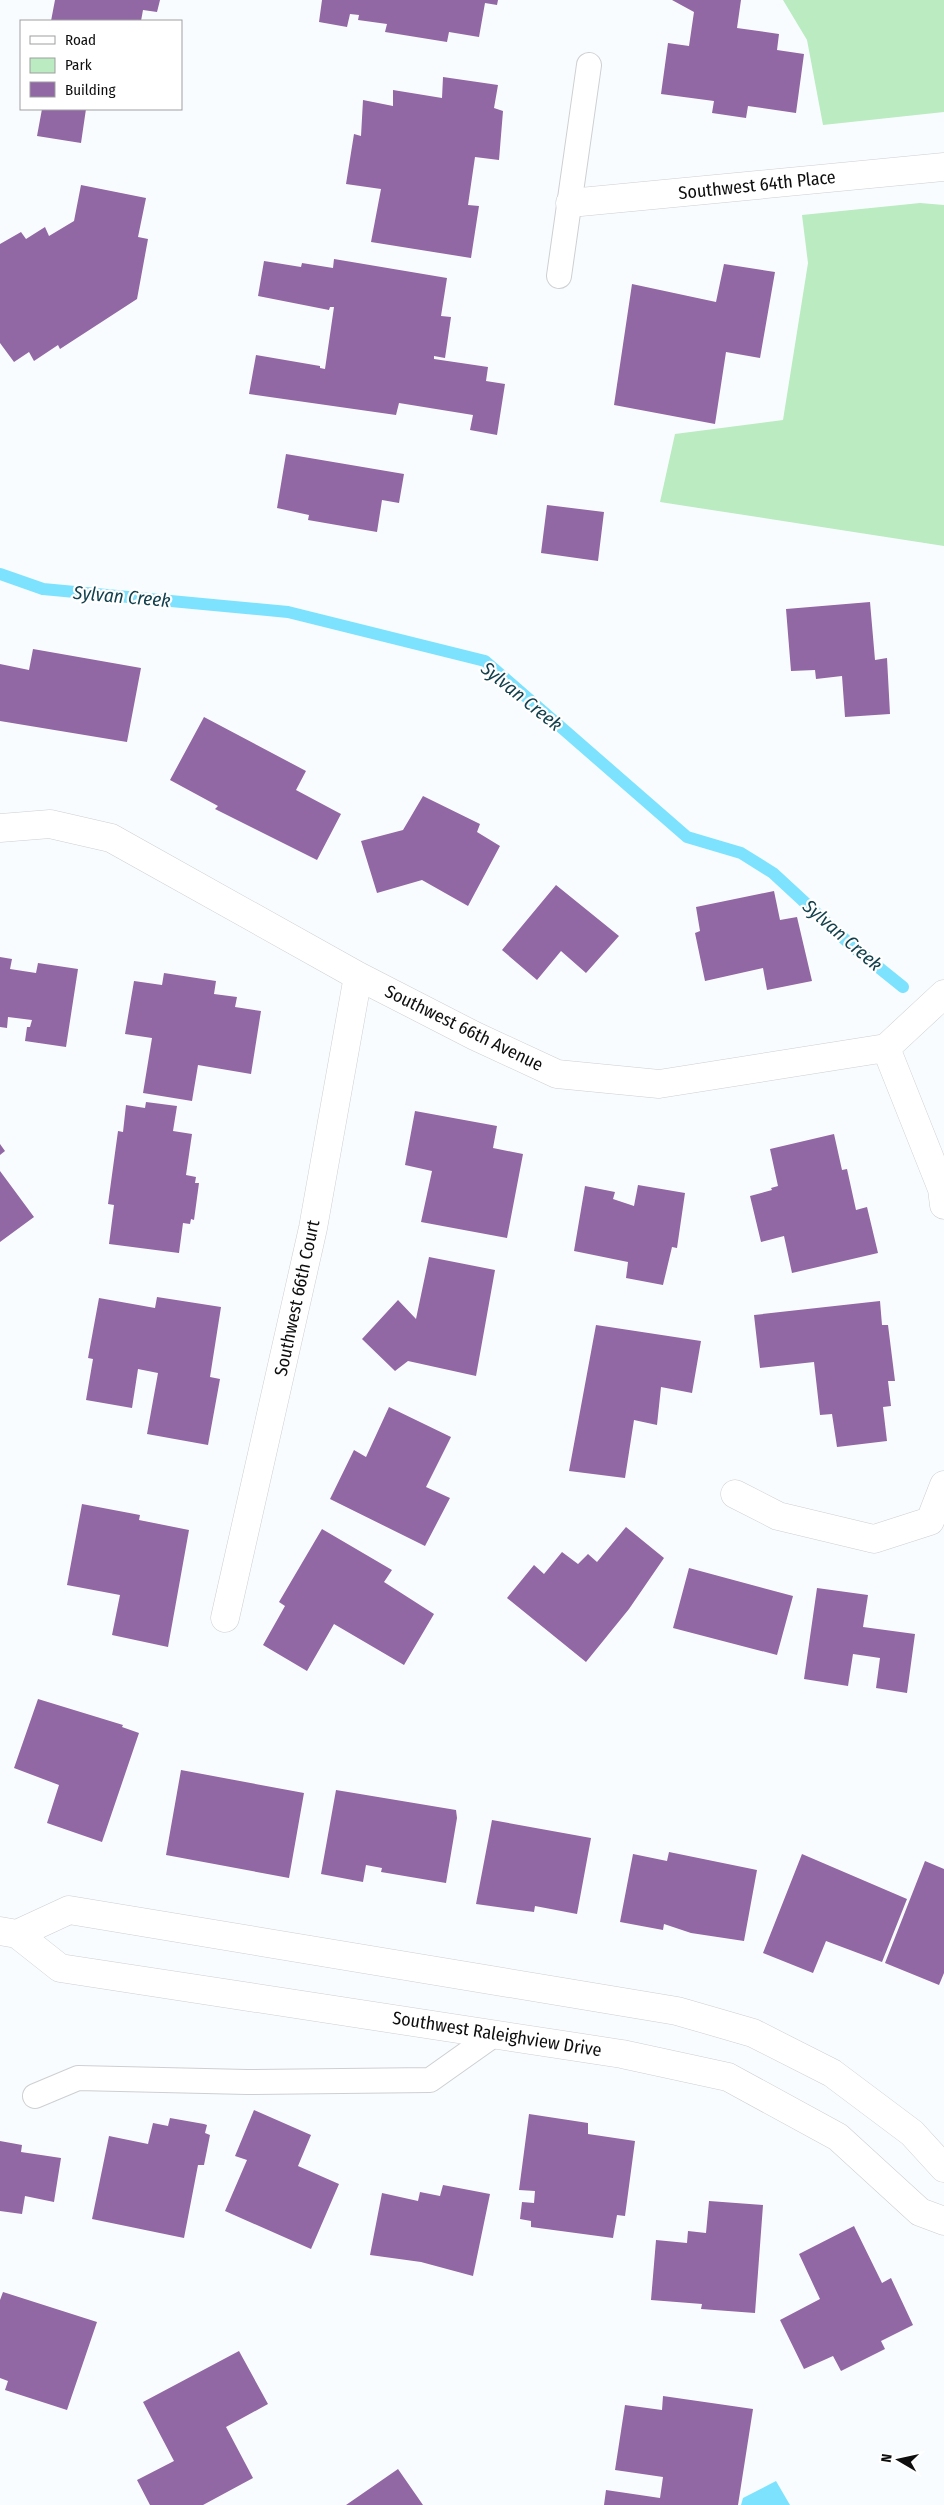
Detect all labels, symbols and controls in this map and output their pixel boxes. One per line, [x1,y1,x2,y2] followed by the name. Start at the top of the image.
[20,20,182,110] legend
[65,31,96,49] text: Road
[65,56,92,74] text: Park
[65,81,116,99] text: Building
[677,166,837,204] street label: Southwest 64th Place
[71,581,172,612] water label: Sylvan Creek
[476,656,567,736] water label: Sylvan Creek
[798,894,887,976] water label: Sylvan Creek
[381,980,547,1076] street label: Southwest 66th Avenue
[270,1218,324,1378] street label: Southwest 66th Court
[391,2007,603,2061] street label: Southwest Raleighview Drive
[874,2435,924,2485] north arrow
[878,2453,896,2464] text: N

